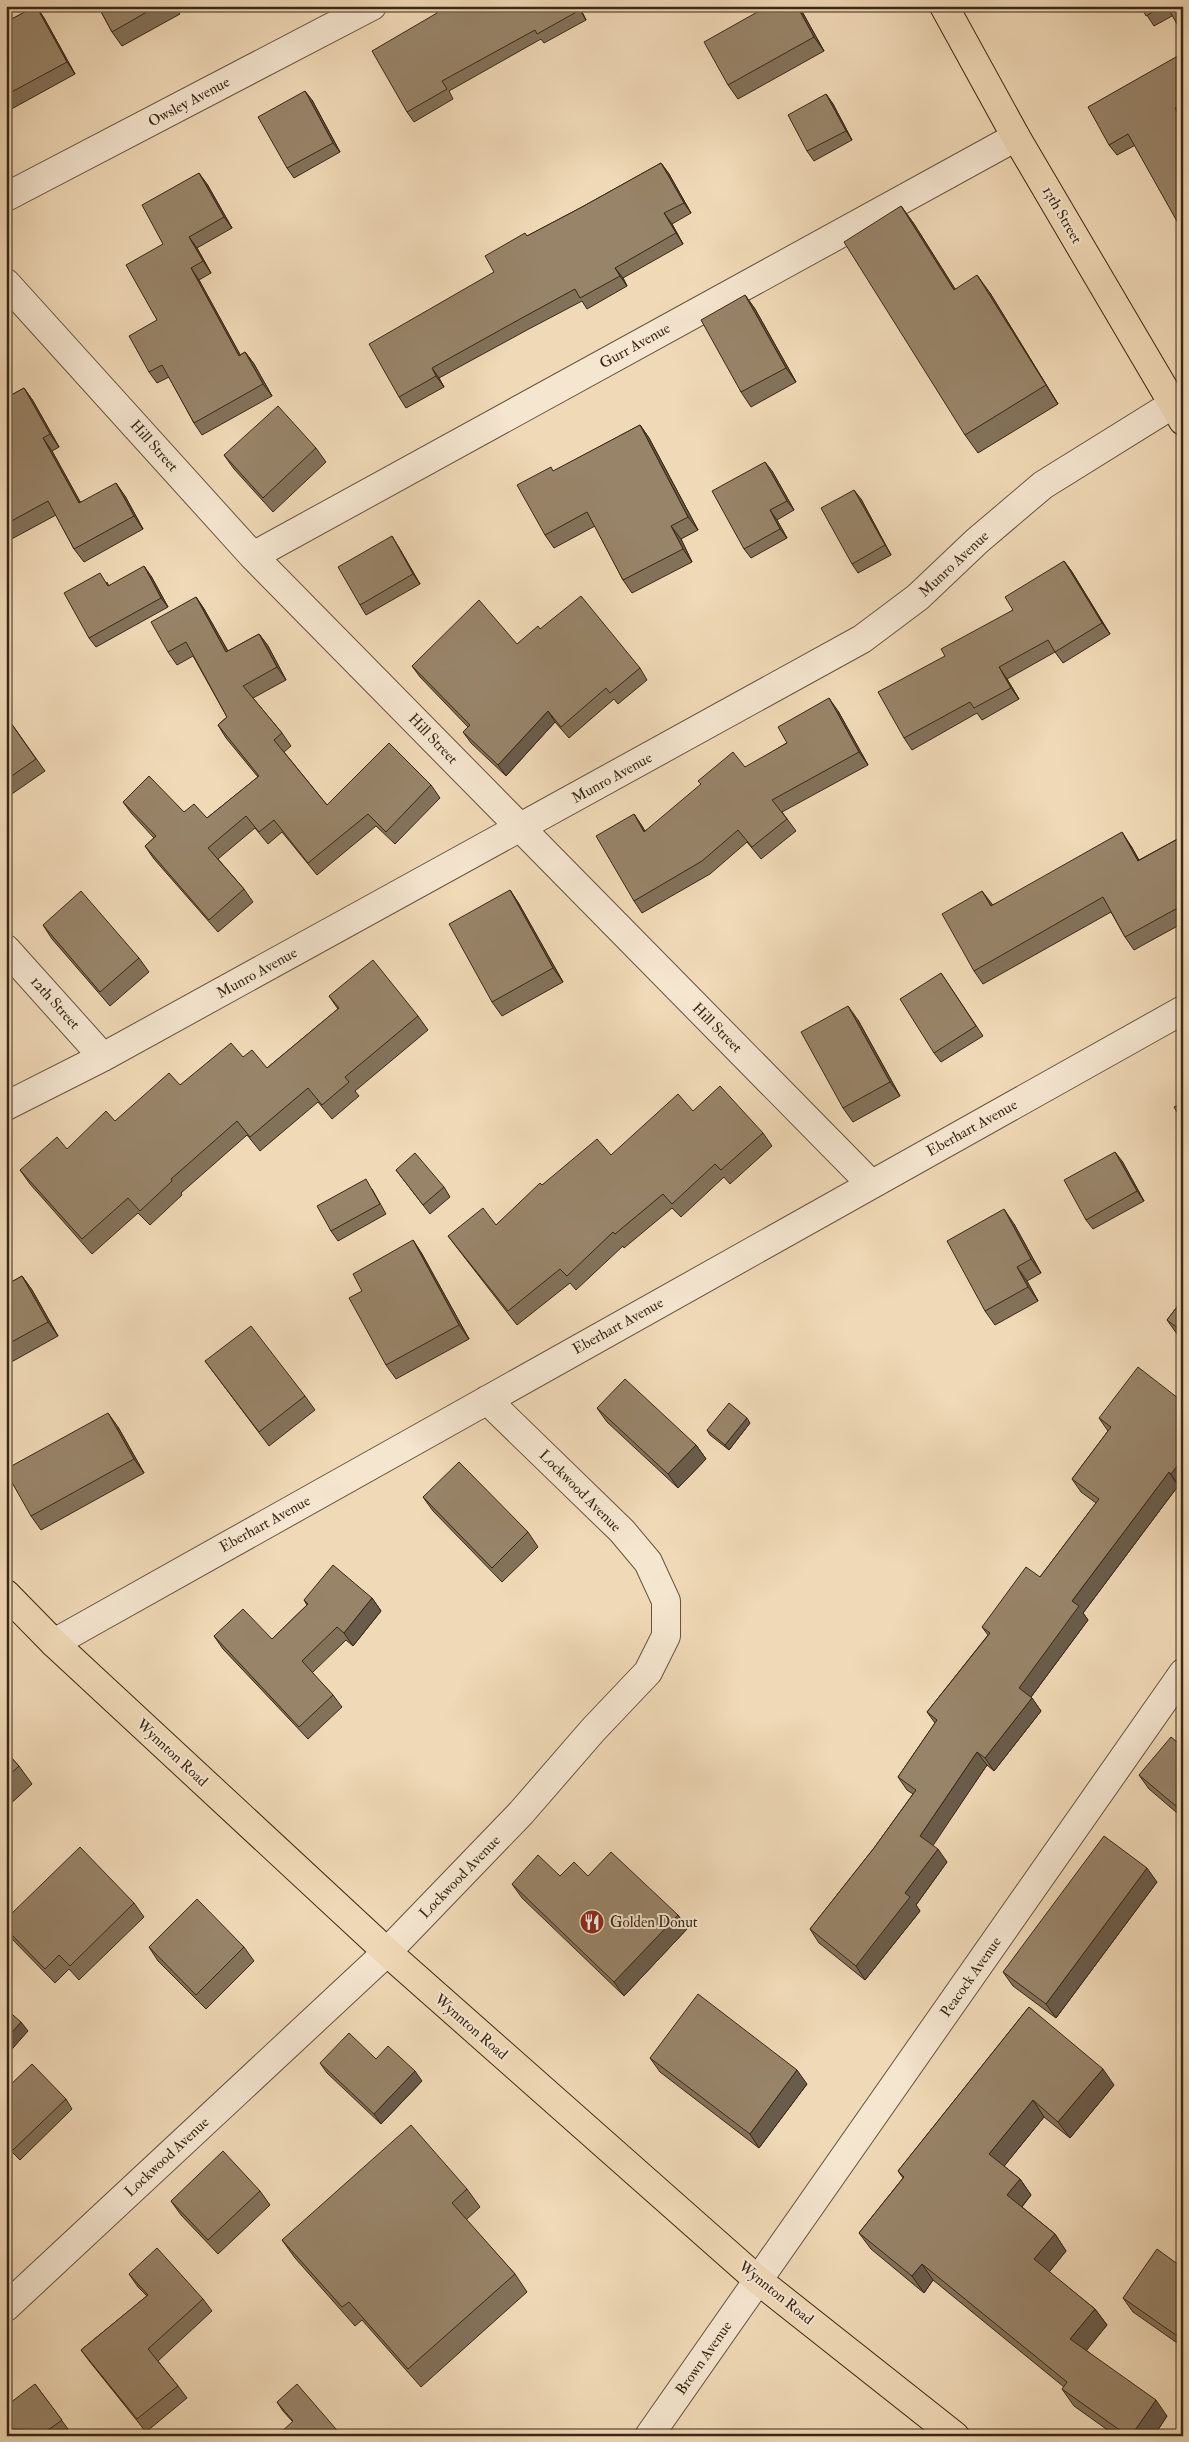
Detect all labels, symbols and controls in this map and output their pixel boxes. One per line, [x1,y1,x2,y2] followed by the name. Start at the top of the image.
[145,73,233,131] street label: Owsley Avenue
[1038,183,1086,247] street label: 13th Street
[596,319,674,373] street label: Gurr Avenue
[126,416,182,476] street label: Hill Street
[915,527,993,601] street label: Munro Avenue
[404,710,462,768] street label: Hill Street
[568,748,656,808] street label: Munro Avenue
[213,943,301,1003] street label: Munro Avenue
[26,972,84,1034] street label: 12th Street
[688,999,746,1057] street label: Hill Street
[923,1095,1021,1161] street label: Eberhart Avenue
[569,1293,667,1359] street label: Eberhart Avenue
[535,1446,625,1536] street label: Lockwood Avenue
[216,1491,314,1557] street label: Eberhart Avenue
[132,1714,212,1791] street label: Wynnton Road
[415,1831,505,1923] street label: Lockwood Avenue
[579,1909,605,1935] restaurant icon: Golden Donut
[610,1913,698,1932] place label: Golden Donut
[936,1933,1006,2021] street label: Peacock Avenue
[430,1989,512,2064] street label: Wynnton Road
[121,2113,213,2201] street label: Lockwood Avenue
[734,2256,818,2329] street label: Wynnton Road
[672,2317,736,2399] street label: Brown Avenue

